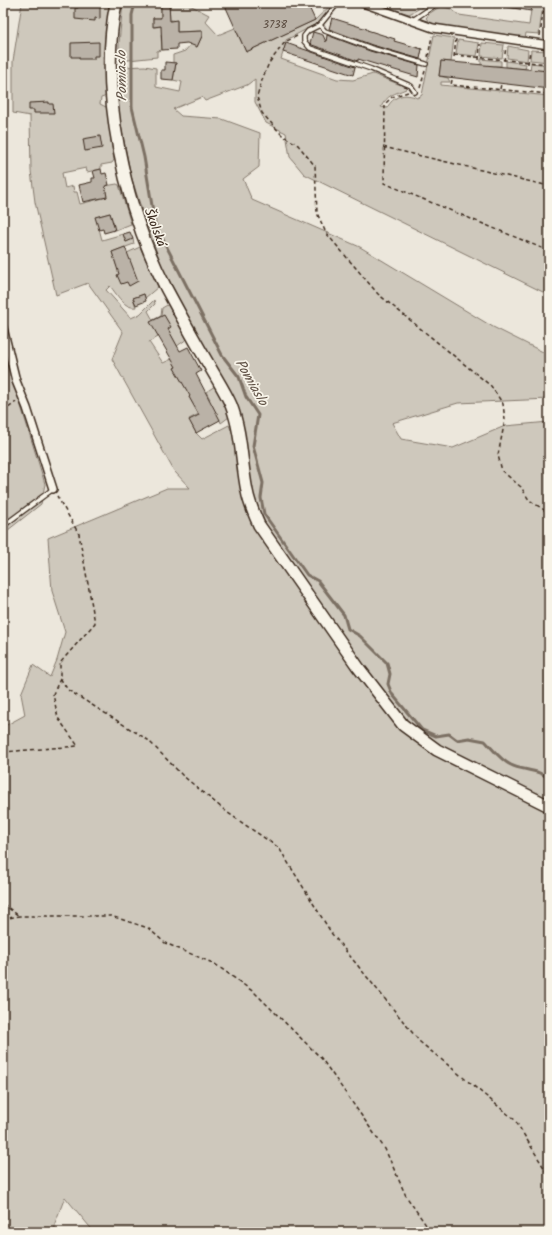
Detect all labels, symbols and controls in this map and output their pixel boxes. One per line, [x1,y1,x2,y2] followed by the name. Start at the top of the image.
[263,16,288,34] house number: 3738
[111,49,133,102] water label: Pomiaslo
[138,205,172,252] street label: Školská
[229,355,274,411] water label: Pomiaslo

